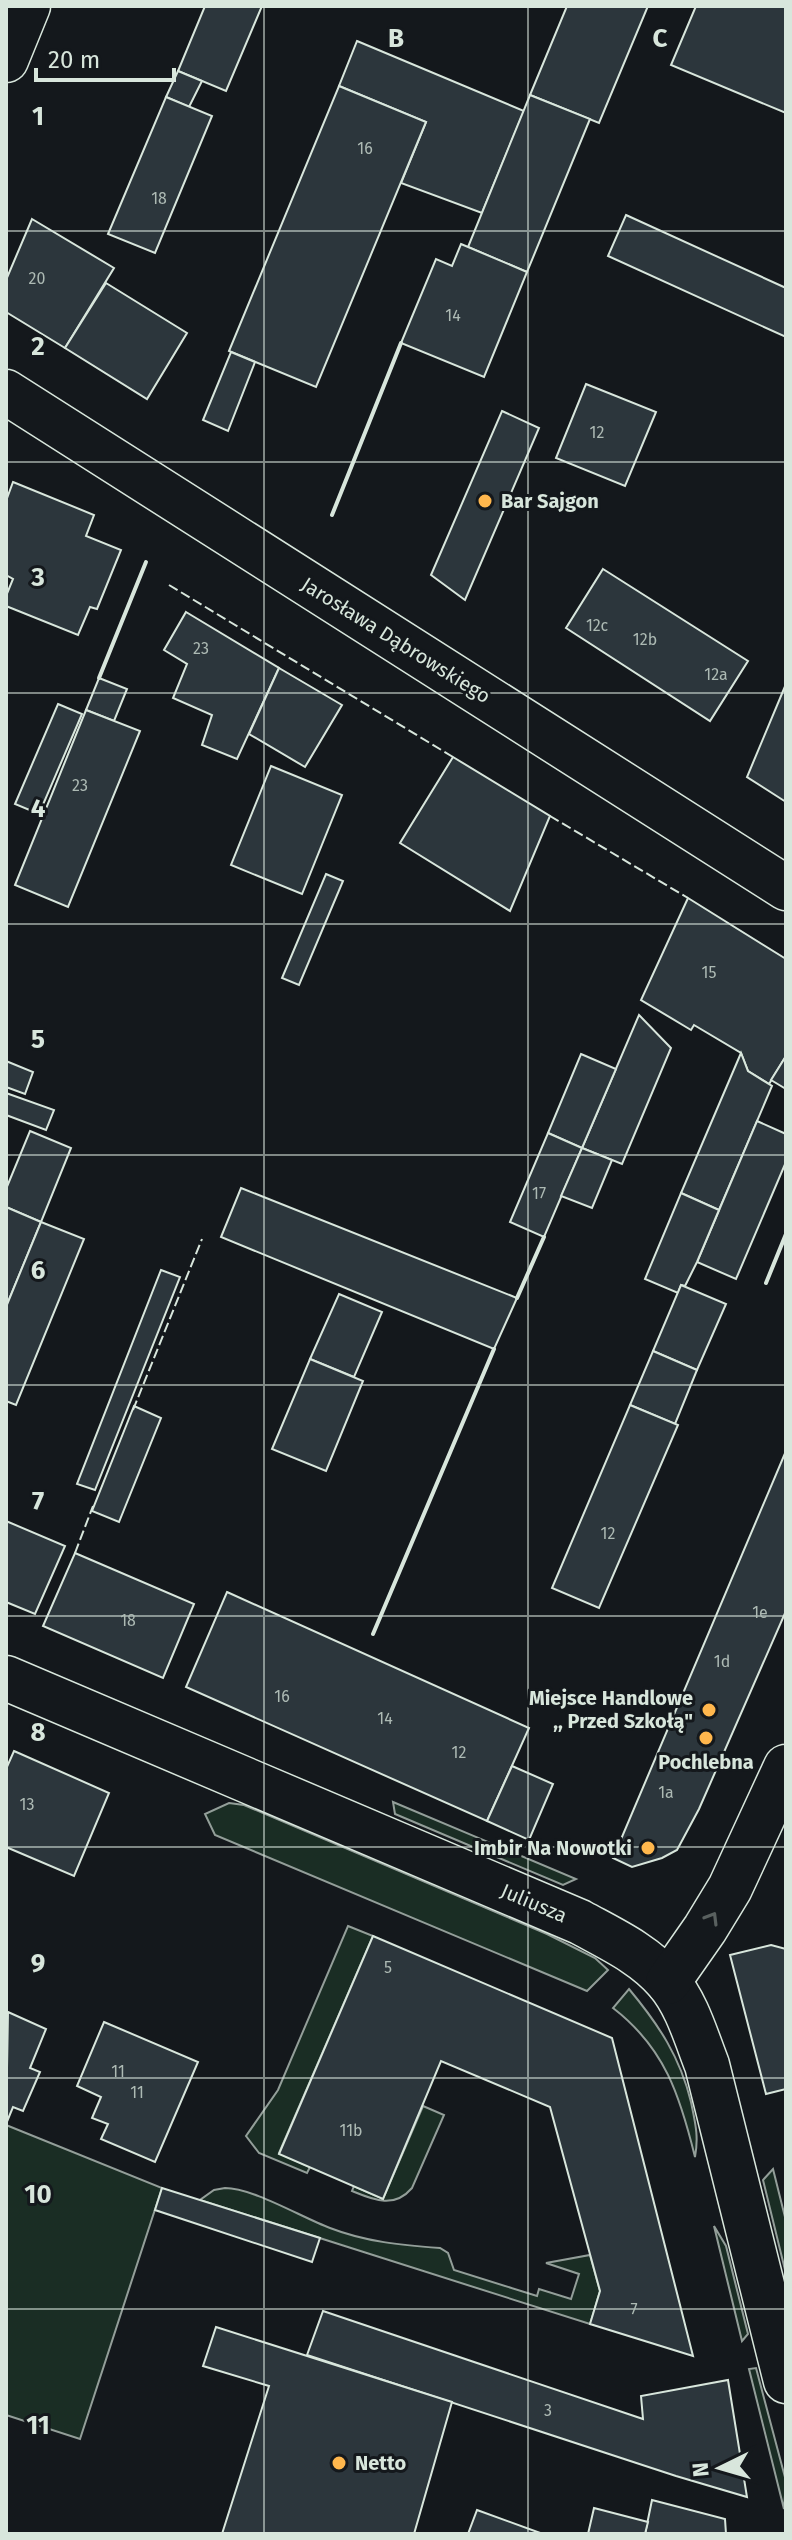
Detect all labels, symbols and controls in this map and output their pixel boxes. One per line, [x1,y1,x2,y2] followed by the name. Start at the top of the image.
[388,23,404,54] text: B
[653,23,668,54] text: C
[36,32,174,82] scale bar
[48,46,100,74] text: 20 m
[32,101,44,132] text: 1
[357,139,373,158] house number: 16
[151,189,167,208] house number: 18
[29,269,45,288] house number: 20
[445,306,461,325] house number: 14
[31,331,45,362] text: 2
[590,423,604,442] house number: 12
[501,489,599,513] place label: Bar Sajgon
[476,492,494,510] marker: Bar Sajgon
[30,562,45,593] text: 3
[297,572,495,708] street label: Jarosława Dąbrowskiego
[586,616,608,635] house number: 12c
[633,630,657,649] house number: 12b
[193,639,209,658] house number: 23
[704,665,728,684] house number: 12a
[72,776,88,795] house number: 23
[31,793,46,824] text: 4
[702,963,716,982] house number: 15
[31,1024,45,1055] text: 5
[532,1184,546,1203] house number: 17
[31,1255,46,1286] text: 6
[32,1486,44,1517] text: 7
[601,1524,615,1543] house number: 12
[752,1603,768,1622] house number: 1e
[120,1611,136,1630] house number: 18
[714,1652,730,1671] house number: 1d
[529,1686,693,1733] place label: Miejsce Handlowe ,, Przed Szkołą"
[274,1687,290,1706] house number: 16
[700,1701,718,1719] marker: Miejsce Handlowe ,, Przed Szkołą"
[377,1709,393,1728] house number: 14
[30,1717,46,1748] text: 8
[697,1729,715,1747] marker: Pochlebna
[452,1743,466,1762] house number: 12
[658,1750,754,1774] place label: Pochlebna
[658,1783,674,1802] house number: 1a
[20,1795,34,1814] house number: 13
[474,1836,632,1860] place label: Imbir Na Nowotki
[639,1839,657,1857] marker: Imbir Na Nowotki
[497,1878,571,1928] street label: Juliusza
[702,1912,718,1927] one-way arrow
[31,1948,45,1979] text: 9
[384,1958,392,1977] house number: 5
[111,2062,125,2081] house number: 11
[130,2083,144,2102] house number: 11
[339,2121,363,2140] house number: 11b
[24,2179,52,2210] text: 10
[630,2300,638,2319] house number: 7
[544,2401,552,2420] house number: 3
[26,2410,50,2441] text: 11
[680,2428,760,2508] north arrow
[355,2451,406,2475] place label: Netto
[330,2454,348,2472] marker: Netto
[686,2461,715,2478] text: N

